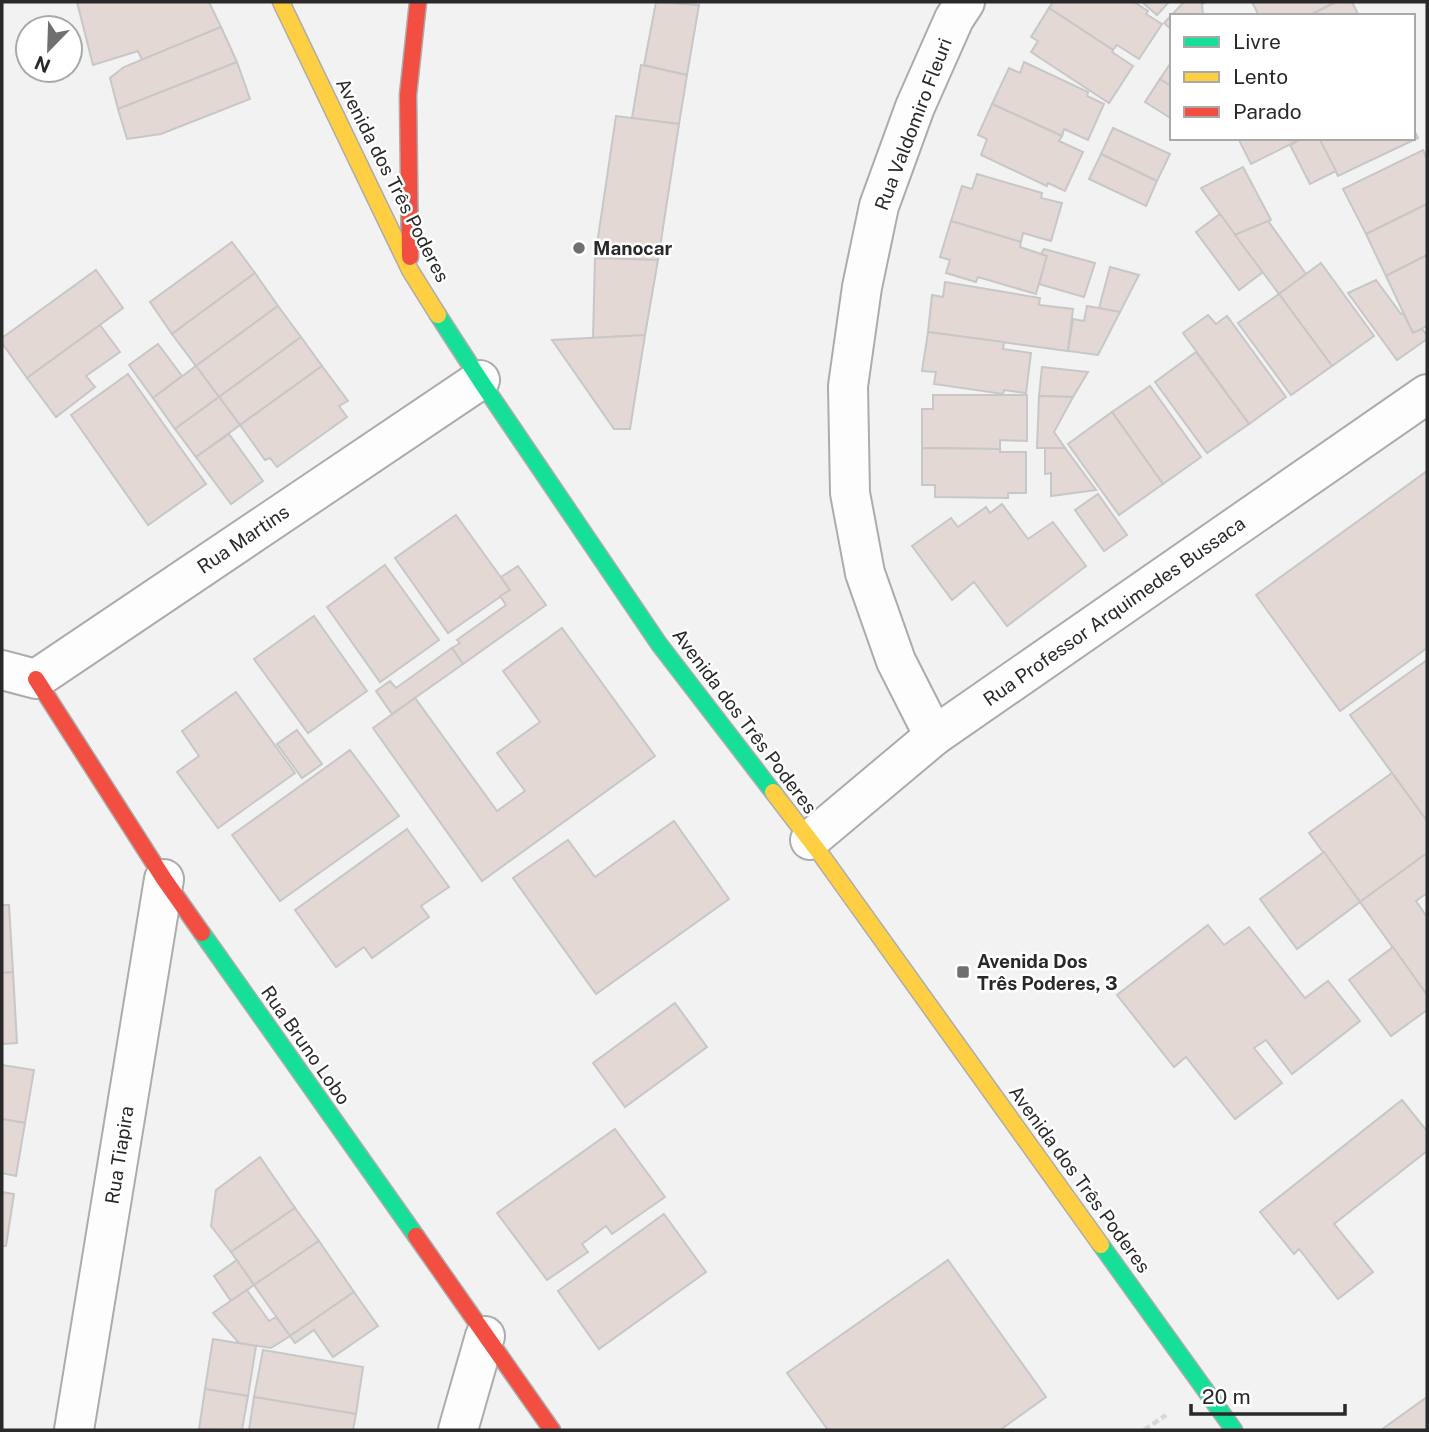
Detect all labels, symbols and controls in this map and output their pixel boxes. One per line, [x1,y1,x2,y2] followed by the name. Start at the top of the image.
[14,14,84,84] north arrow
[1170,14,1415,140] legend
[1233,29,1281,54] text: Livre
[870,35,956,213] street label: Rua Valdomiro Fleuri
[31,52,53,78] text: N
[1233,64,1288,89] text: Lento
[332,74,454,286] street label: Avenida dos Três Poderes
[1233,99,1302,124] text: Parado
[593,237,672,259] place label: Manocar
[571,240,587,256] marker: Manocar
[193,500,293,578] street label: Rua Martins
[979,512,1249,710] street label: Rua Professor Arquimedes Bussaca
[668,624,822,818] street label: Avenida dos Três Poderes
[977,950,1118,994] place label: Avenida Dos Três Poderes, 3
[955,964,971,980] marker: Avenida Dos Três Poderes, 3
[257,981,355,1109] street label: Rua Bruno Lobo
[1005,1081,1155,1277] street label: Avenida dos Três Poderes
[100,1104,138,1206] street label: Rua Tiapira
[1191,1372,1345,1416] scale bar
[1202,1384,1251,1409] text: 20 m

